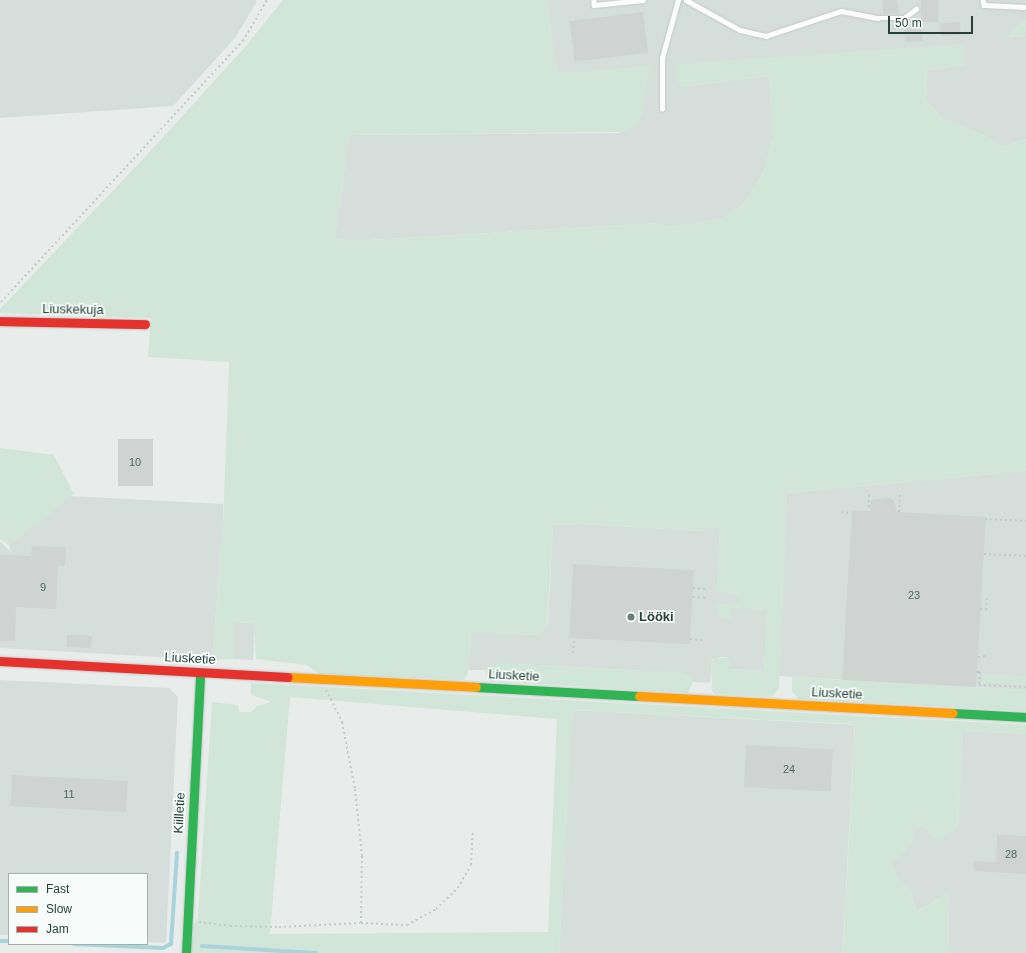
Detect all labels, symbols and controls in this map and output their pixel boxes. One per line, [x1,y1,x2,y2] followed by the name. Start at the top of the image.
[890,8,975,34] scale bar
[895,16,922,30] text: 50 m
[42,302,104,318] street label: Liuskekuja
[129,455,141,469] house number: 10
[40,580,46,594] house number: 9
[908,588,920,602] house number: 23
[639,609,674,625] place label: Lööki
[626,612,636,622] marker: Lööki
[164,650,216,668] street label: Liusketie
[488,667,540,685] street label: Liusketie
[811,685,863,703] street label: Liusketie
[783,762,795,776] house number: 24
[63,787,75,801] house number: 11
[171,792,189,834] street label: Kiilletie
[1005,847,1017,861] house number: 28
[8,873,148,945] legend
[46,882,69,896] text: Fast
[46,902,72,916] text: Slow
[46,922,69,936] text: Jam

